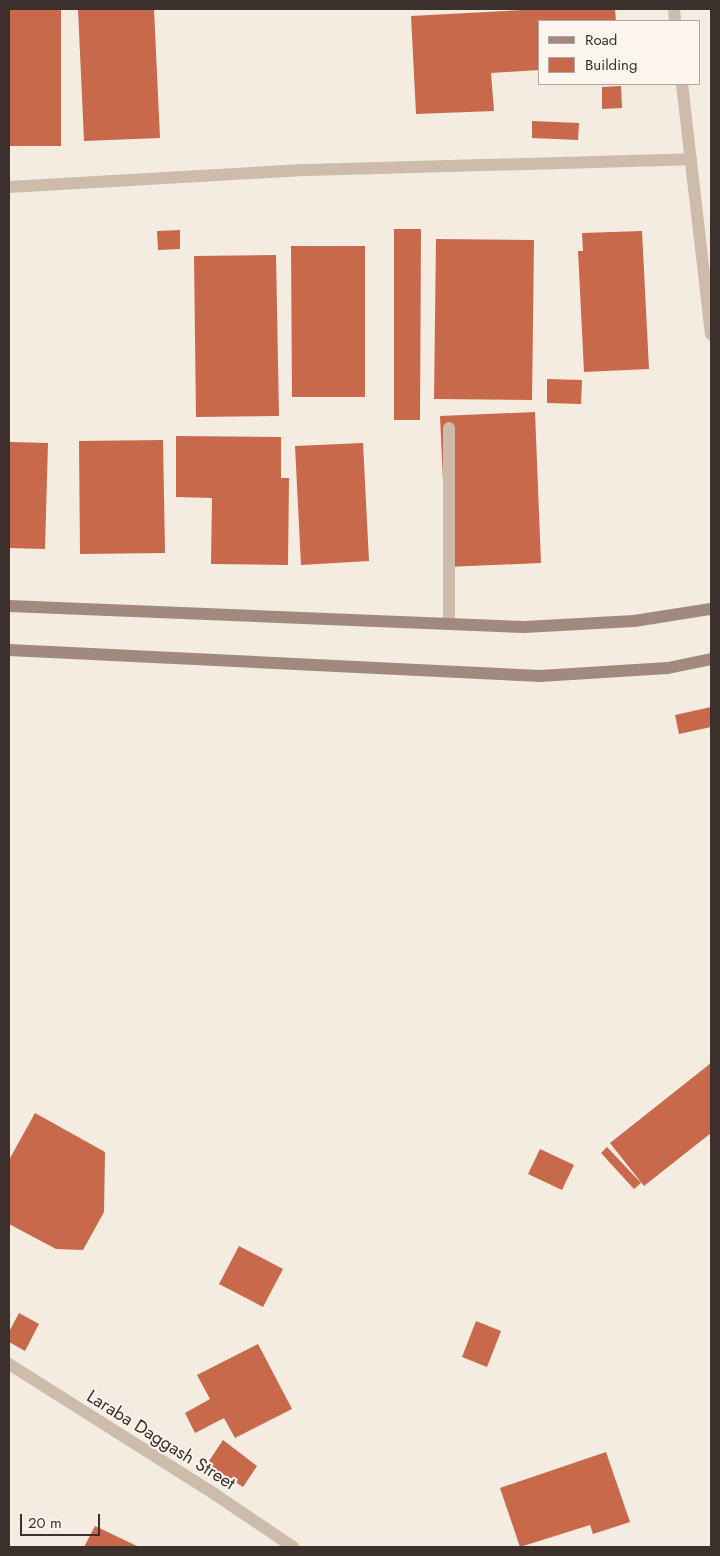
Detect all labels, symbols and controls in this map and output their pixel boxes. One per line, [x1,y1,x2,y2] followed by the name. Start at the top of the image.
[538,20,700,85] legend
[585,29,617,51] text: Road
[585,54,637,76] text: Building
[83,1386,239,1494] street label: Laraba Daggash Street
[22,1504,102,1536] scale bar
[28,1512,62,1534] text: 20 m

